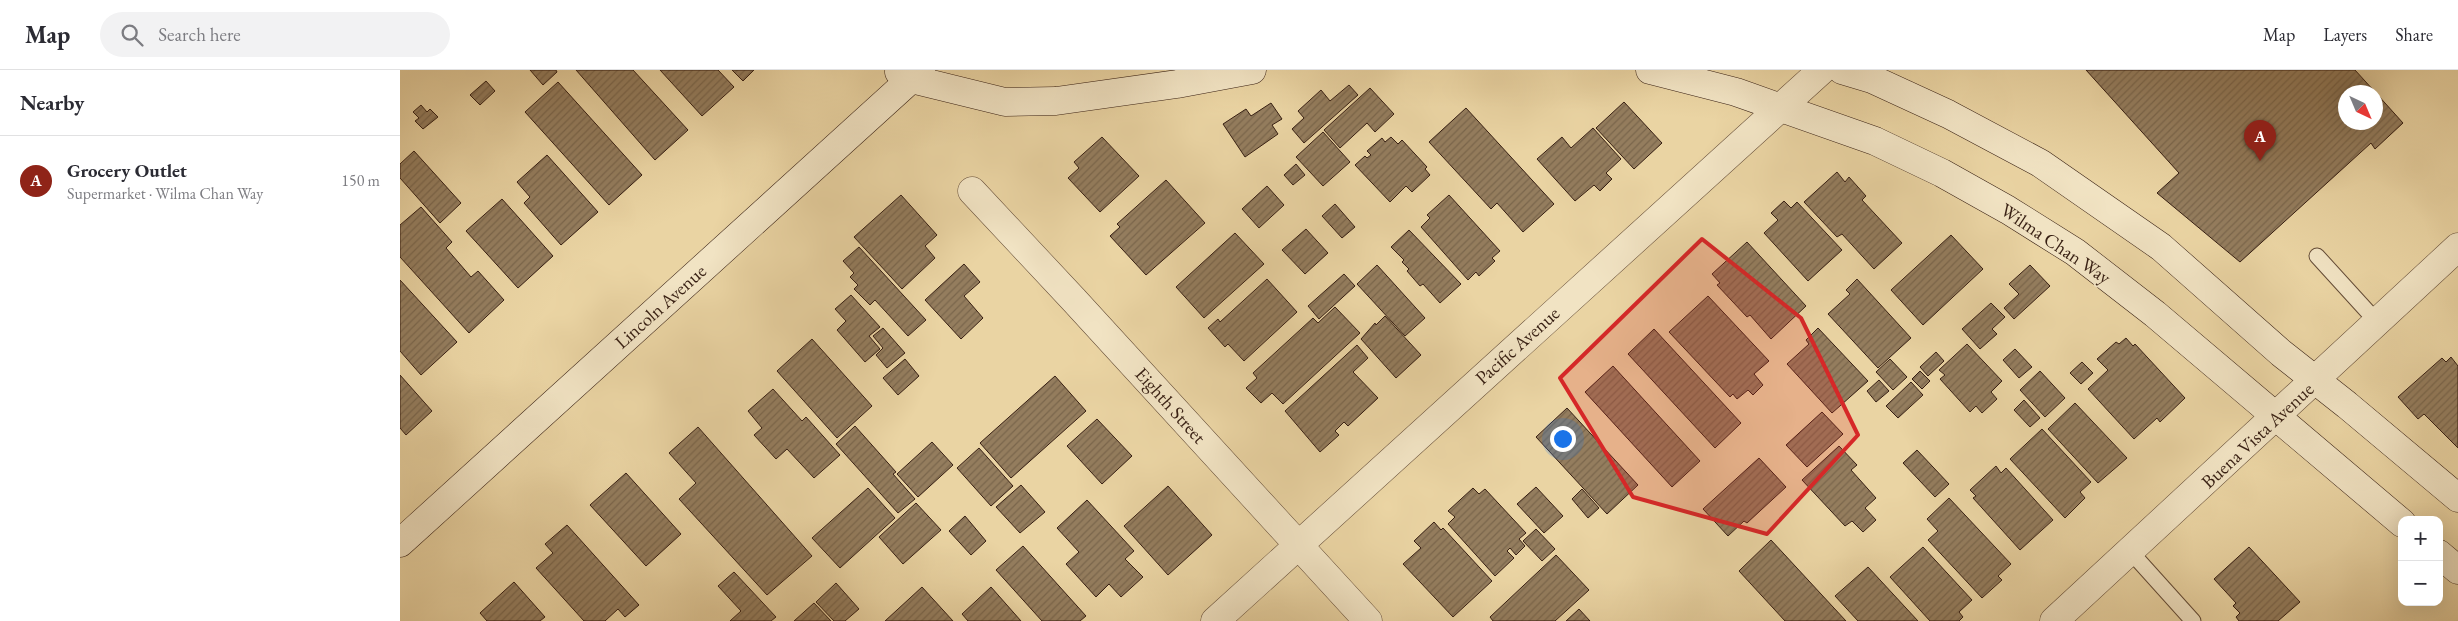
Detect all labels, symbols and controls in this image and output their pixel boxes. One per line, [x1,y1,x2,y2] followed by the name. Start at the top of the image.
[100,12,450,57] search box
[25,19,70,50] text: Map
[118,21,146,49] icon: search
[158,22,241,47] text: Search here
[2263,23,2295,46] text: Map
[2323,23,2367,46] text: Layers
[2395,23,2433,46] text: Share
[2338,85,2383,130] north arrow
[20,89,84,116] text: Nearby
[2244,120,2276,161] pin: A
[67,158,187,183] text: Grocery Outlet
[30,170,42,191] text: A
[341,170,380,191] text: 150 m
[67,183,263,204] text: Supermarket · Wilma Chan Way
[1996,197,2116,290] street label: Wilma Chan Way
[609,259,711,354] street label: Lincoln Avenue
[1470,301,1565,390] street label: Pacific Avenue
[1130,362,1212,449] street label: Eighth Street
[2196,377,2319,494] street label: Buena Vista Avenue
[1550,426,1576,452] your location
[2398,516,2443,606] map controls
[2398,516,2443,561] button: +
[2398,561,2443,606] button: −

